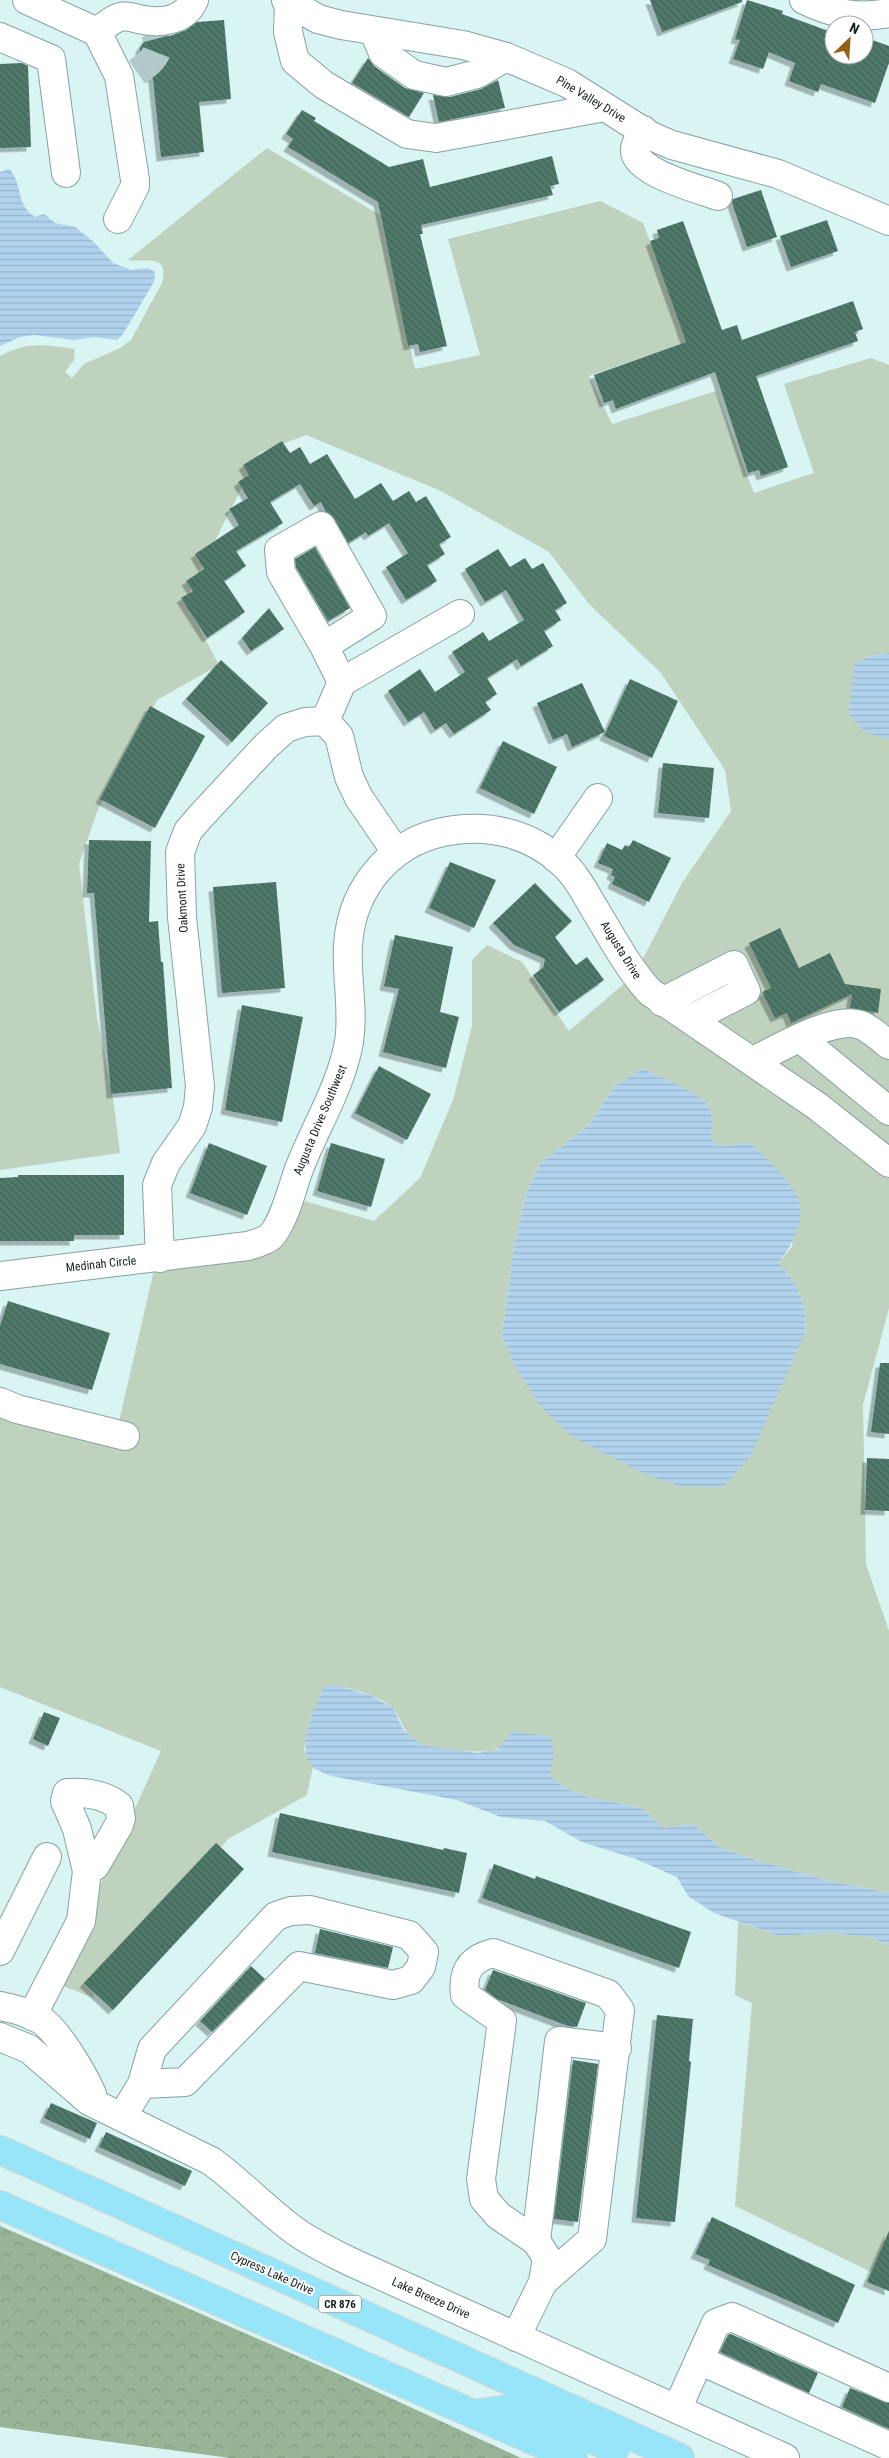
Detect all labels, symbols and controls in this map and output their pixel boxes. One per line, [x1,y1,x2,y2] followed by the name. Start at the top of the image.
[824,15,874,65] north arrow
[847,19,862,37] text: N
[554,73,629,125] street label: Pine Valley Drive
[173,863,191,933] street label: Oakmont Drive
[598,918,645,982] street label: Augusta Drive
[290,1062,350,1177] street label: Augusta Drive Southwest
[65,1253,137,1275] street label: Medinah Circle
[228,2248,316,2298] street label: Cypress Lake Drive
[390,2275,473,2322] street label: Lake Breeze Drive
[319,2296,361,2312] road number: CR 876

